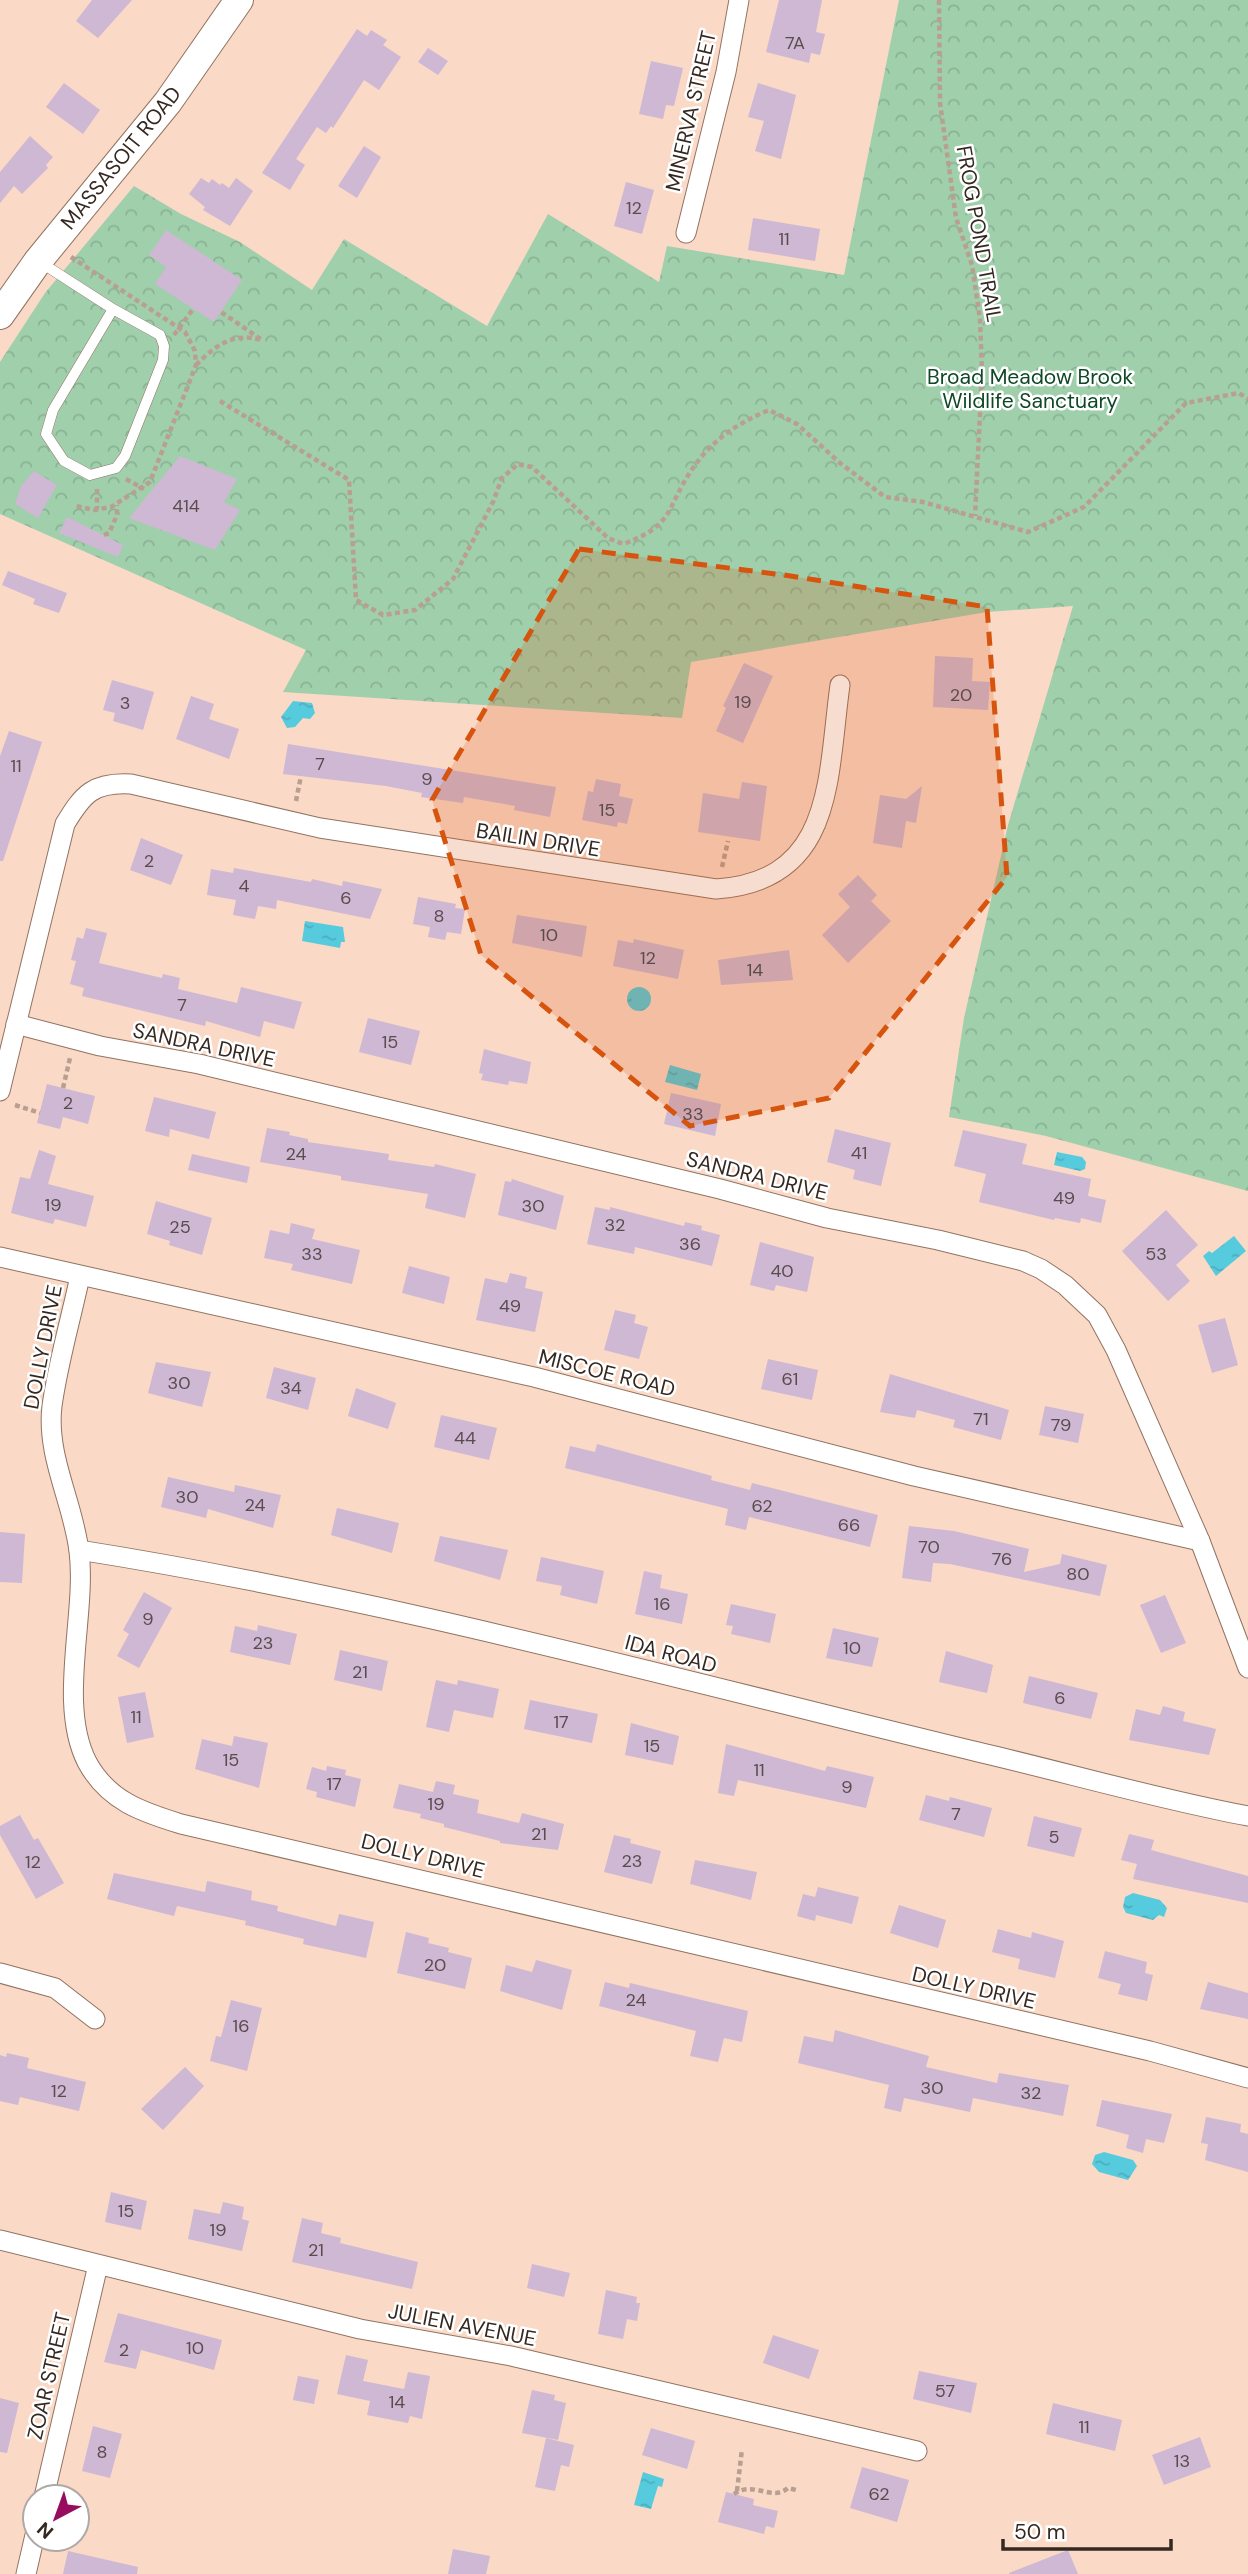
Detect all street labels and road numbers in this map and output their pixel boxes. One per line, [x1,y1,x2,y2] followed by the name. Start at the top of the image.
[659,28,723,194] street label: MINERVA STREET
[55,81,187,235] street label: MASSASOIT ROAD
[950,144,1008,324] street label: FROG POND TRAIL
[474,816,602,864] street label: BAILIN DRIVE
[130,1016,278,1074] street label: SANDRA DRIVE
[683,1145,831,1207] street label: SANDRA DRIVE
[17,1282,69,1412] street label: DOLLY DRIVE
[536,1343,678,1403] street label: MISCOE ROAD
[622,1628,720,1680] street label: IDA ROAD
[358,1827,488,1885] street label: DOLLY DRIVE
[909,1960,1039,2016] street label: DOLLY DRIVE
[386,2297,538,2353] street label: JULIEN AVENUE
[21,2309,77,2442] street label: ZOAR STREET

